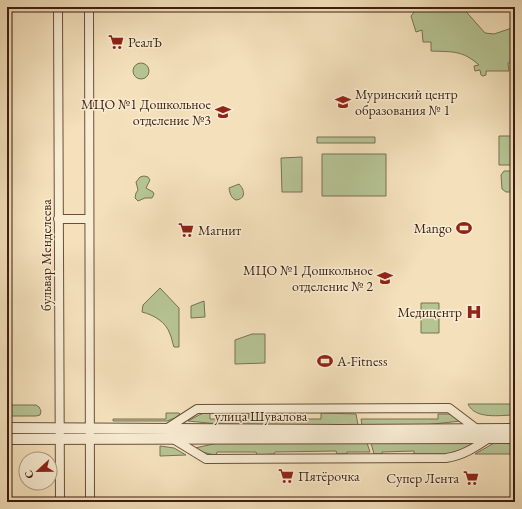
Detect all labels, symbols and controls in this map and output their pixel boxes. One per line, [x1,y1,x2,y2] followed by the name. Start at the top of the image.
[107,33,125,51] supermarket icon: РеалЪ
[128,33,162,51] place label: РеалЪ
[355,85,458,119] place label: Муринский центр образования № 1
[334,93,352,111] school or university icon: Муринский центр образования № 1
[81,95,212,129] place label: МЦО №1 Дошкольное отделение №3
[214,103,232,121] school or university icon: МЦО №1 Дошкольное отделение №3
[37,199,55,311] street label: бульвар Менделеева
[414,219,452,237] place label: Mango
[455,219,473,237] sports icon: Mango
[177,221,195,239] supermarket icon: Магнит
[198,221,242,239] place label: Магнит
[243,261,374,295] place label: МЦО №1 Дошкольное отделение № 2
[376,269,394,287] school or university icon: МЦО №1 Дошкольное отделение № 2
[397,303,462,321] place label: Медицентр
[465,303,483,321] hospital icon: Медицентр
[316,352,334,370] sports icon: A-Fitness
[336,352,388,370] place label: A-Fitness
[215,407,308,425] street label: улица Шувалова
[18,451,58,491] north arrow
[277,467,295,485] supermarket icon: Пятёрочка
[298,467,360,485] place label: Пятёрочка
[21,468,37,481] text: С
[386,469,459,487] place label: Супер Лента
[462,469,480,487] supermarket icon: Супер Лента

